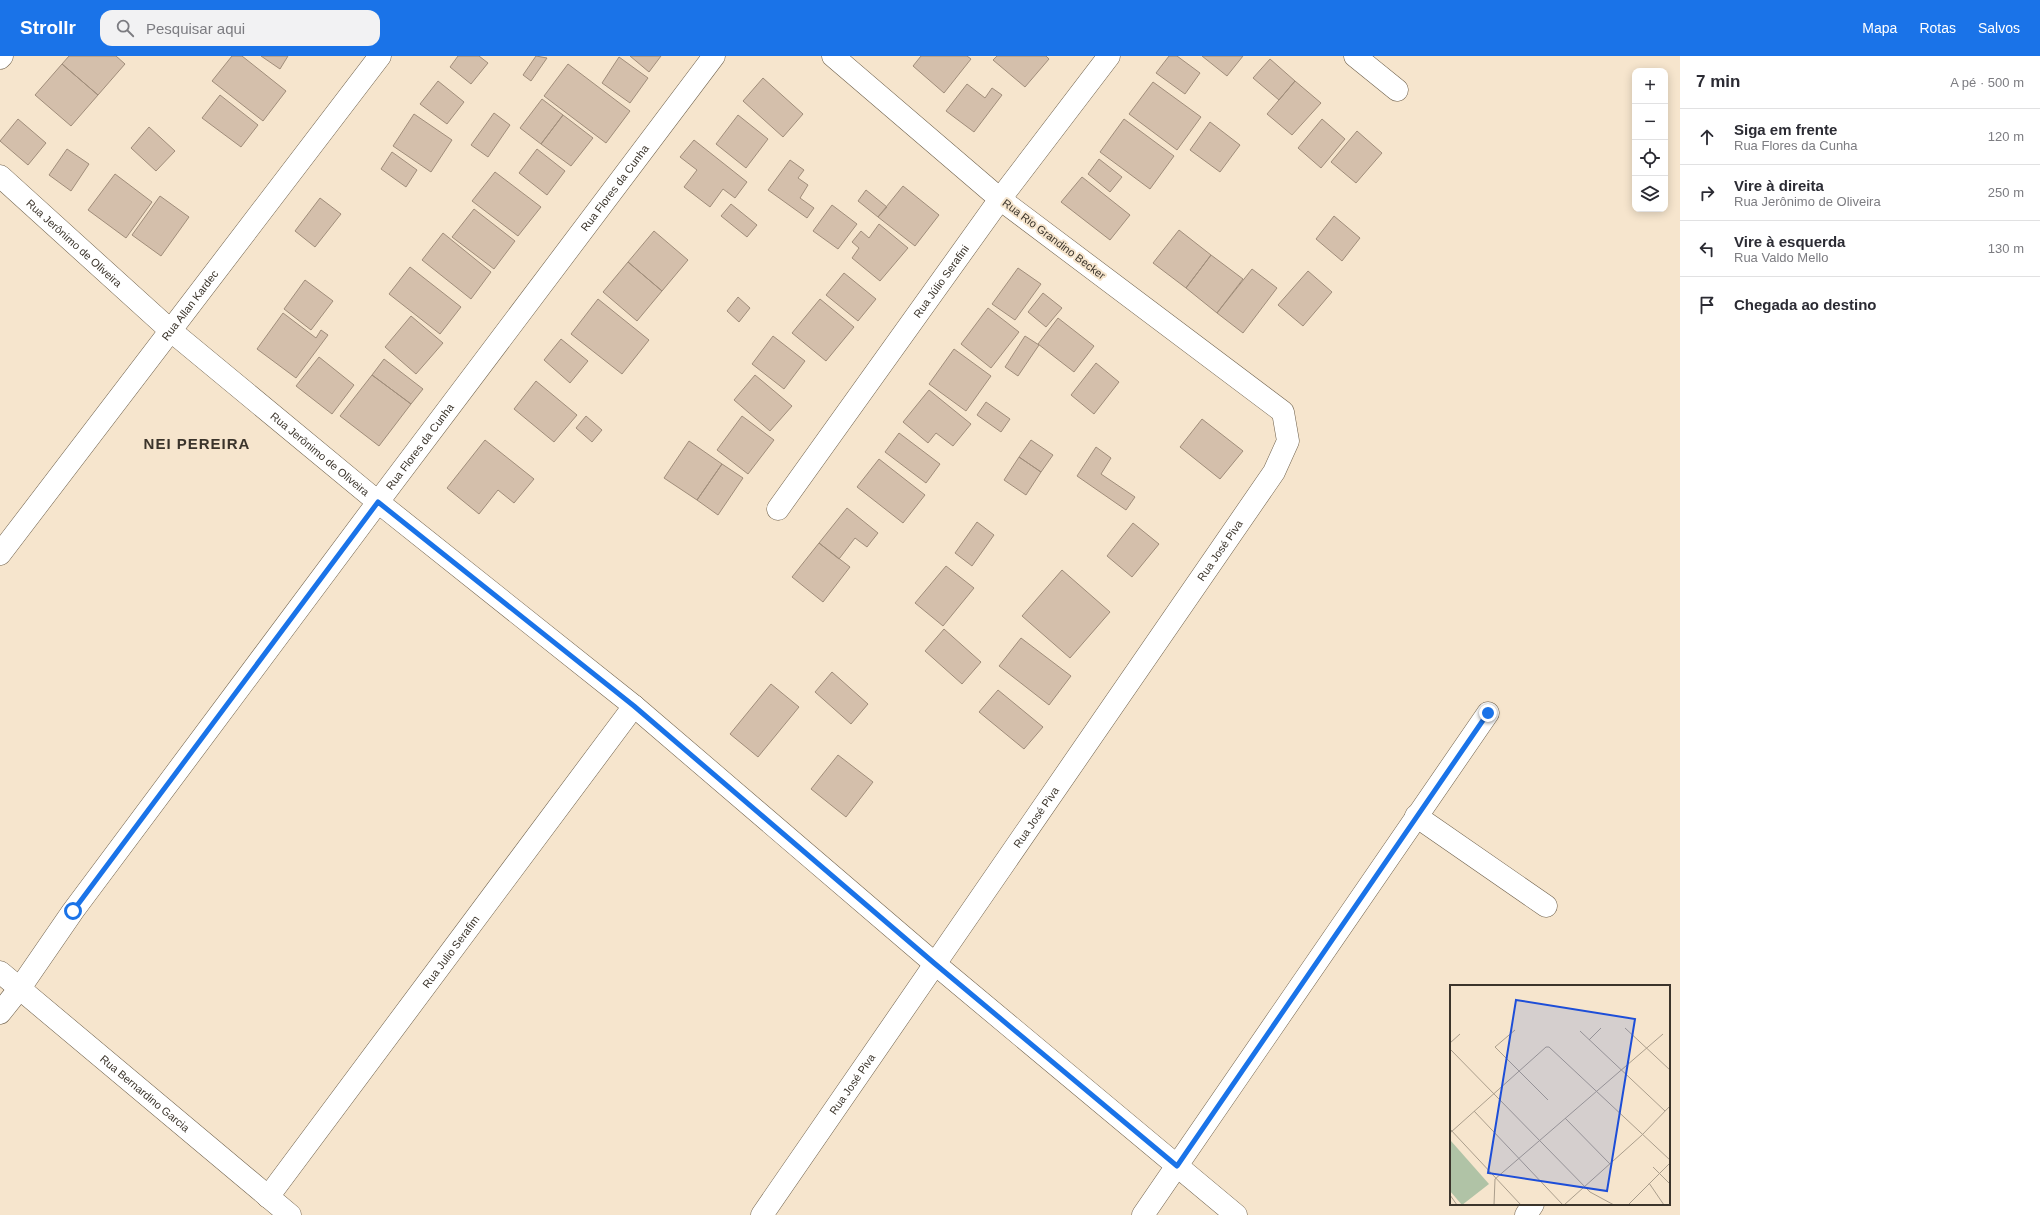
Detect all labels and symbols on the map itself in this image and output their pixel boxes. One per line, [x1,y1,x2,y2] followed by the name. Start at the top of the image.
[578,142,651,233] street label: Rua Flores da Cunha
[1000,196,1108,282] street label: Rua Rio Grandino Becker
[24,197,125,290] street label: Rua Jerônimo de Oliveira
[911,243,971,320] street label: Rua Júlio Serafini
[159,267,221,343] street label: Rua Allan Kardec
[383,401,457,492] street label: Rua Flores da Cunha
[268,410,372,499] street label: Rua Jerônimo de Oliveira
[144,435,250,452] district label: NEI PEREIRA
[1195,517,1245,583] street label: Rua José Piva
[1479,704,1497,722] route end
[1011,784,1062,850] street label: Rua José Piva
[64,902,82,920] route start
[420,913,482,990] street label: Rua Julio Serafim
[1450,985,1670,1205] inset map
[827,1051,878,1117] street label: Rua José Piva
[98,1053,193,1135] street label: Rua Bernardino Garcia

